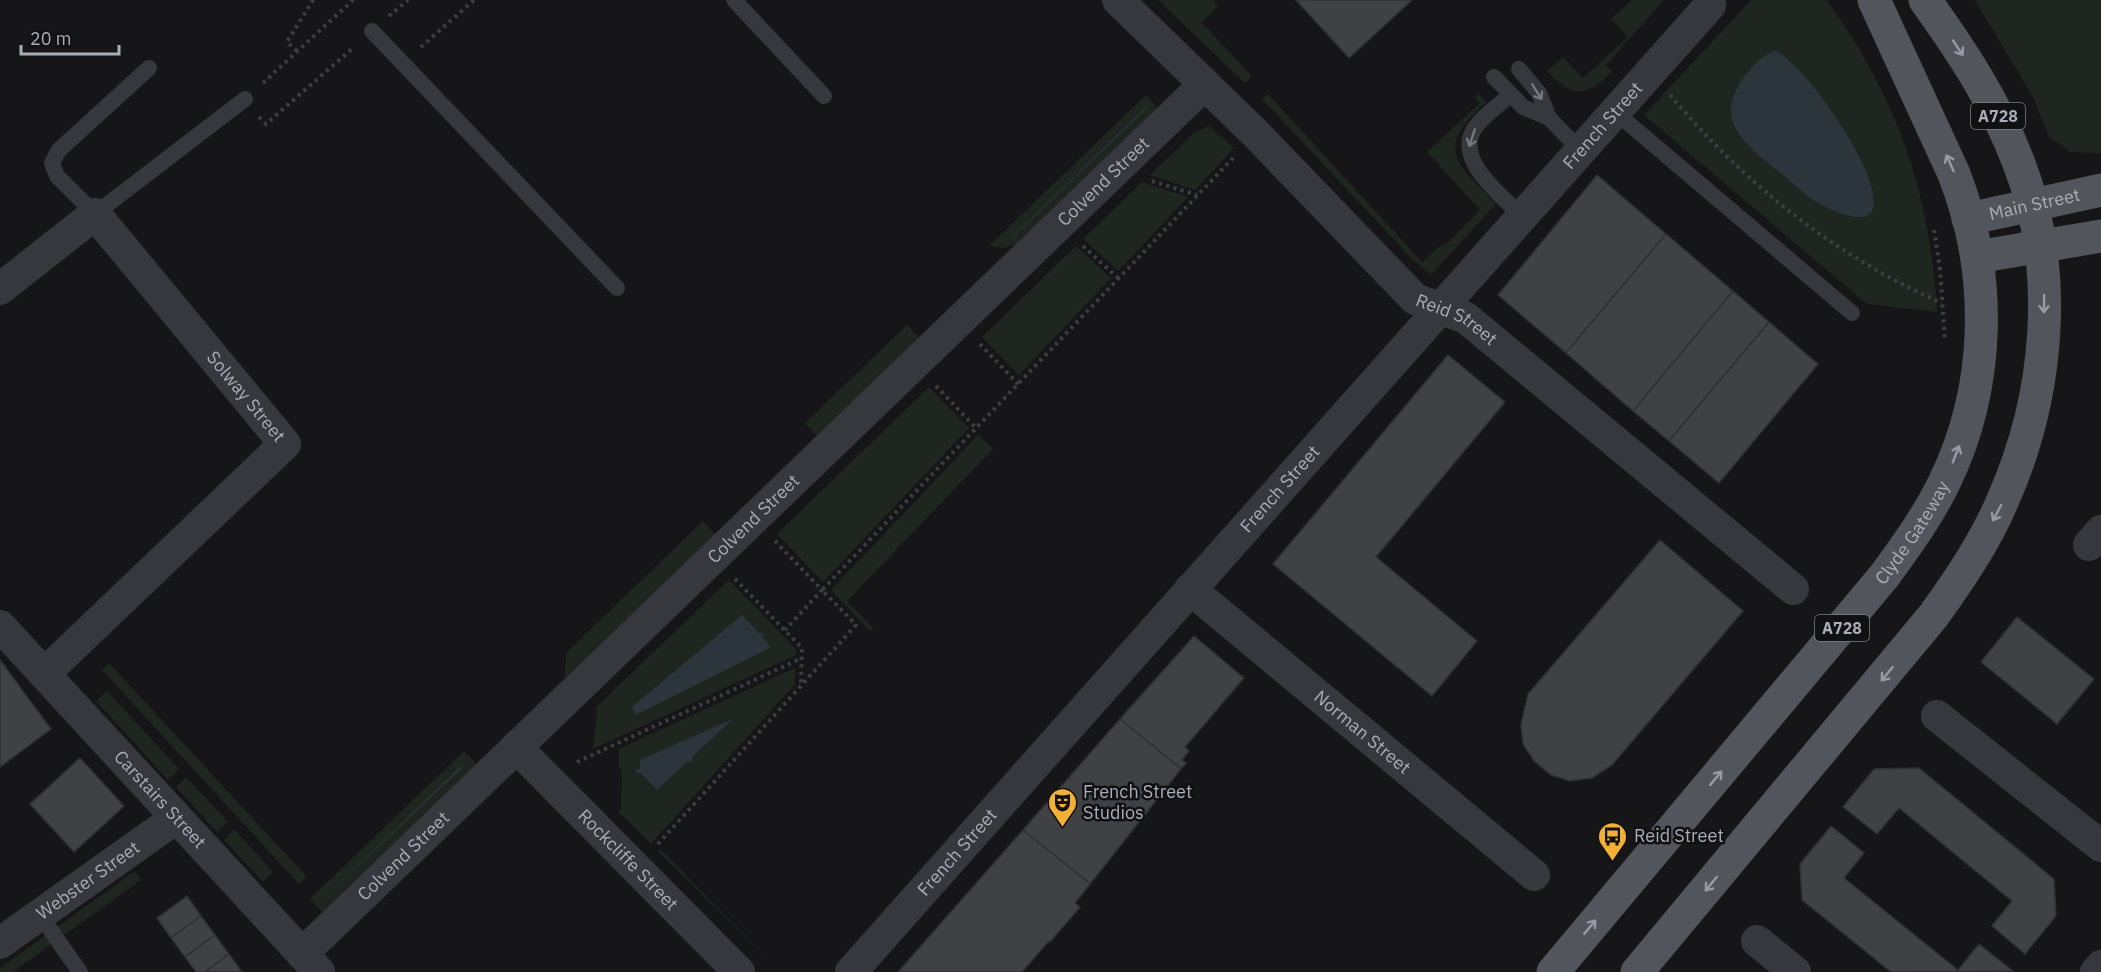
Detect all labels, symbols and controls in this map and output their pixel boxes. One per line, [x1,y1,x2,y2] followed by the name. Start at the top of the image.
[21,18,118,56] scale bar
[30,27,72,50] text: 20 m
[1952,40,1964,56] one-way arrow
[1558,77,1647,174] street label: French Street
[1531,83,1543,100] one-way arrow
[1971,103,2025,129] road number: A728
[1466,128,1477,147] one-way arrow
[1052,132,1154,231] street label: Colvend Street
[1943,155,1955,173] one-way arrow
[1987,183,2082,225] street label: Main Street
[1413,288,1502,350] street label: Reid Street
[2038,294,2050,314] one-way arrow
[202,346,291,447] street label: Solway Street
[1235,440,1325,537] street label: French Street
[1952,445,1963,464] one-way arrow
[702,469,804,568] street label: Colvend Street
[1870,477,1954,589] street label: Clyde Gateway
[1991,504,2003,521] one-way arrow
[1815,615,1869,641] road number: A728
[1881,665,1894,681] one-way arrow
[1310,685,1416,779] street label: Norman Street
[109,745,211,853] street label: Carstairs Street
[1709,771,1723,786] one-way arrow
[1083,780,1192,824] place label: French Street Studios
[1046,786,1078,828] theatre icon: French Street Studios
[573,804,683,915] street label: Rockcliffe Street
[912,804,1002,901] street label: French Street
[352,806,454,905] street label: Colvend Street
[1597,820,1629,862] bus stop icon: Reid Street
[1634,824,1724,847] place label: Reid Street
[32,836,144,925] street label: Webster Street
[1705,875,1718,891] one-way arrow
[1584,919,1597,935] one-way arrow

